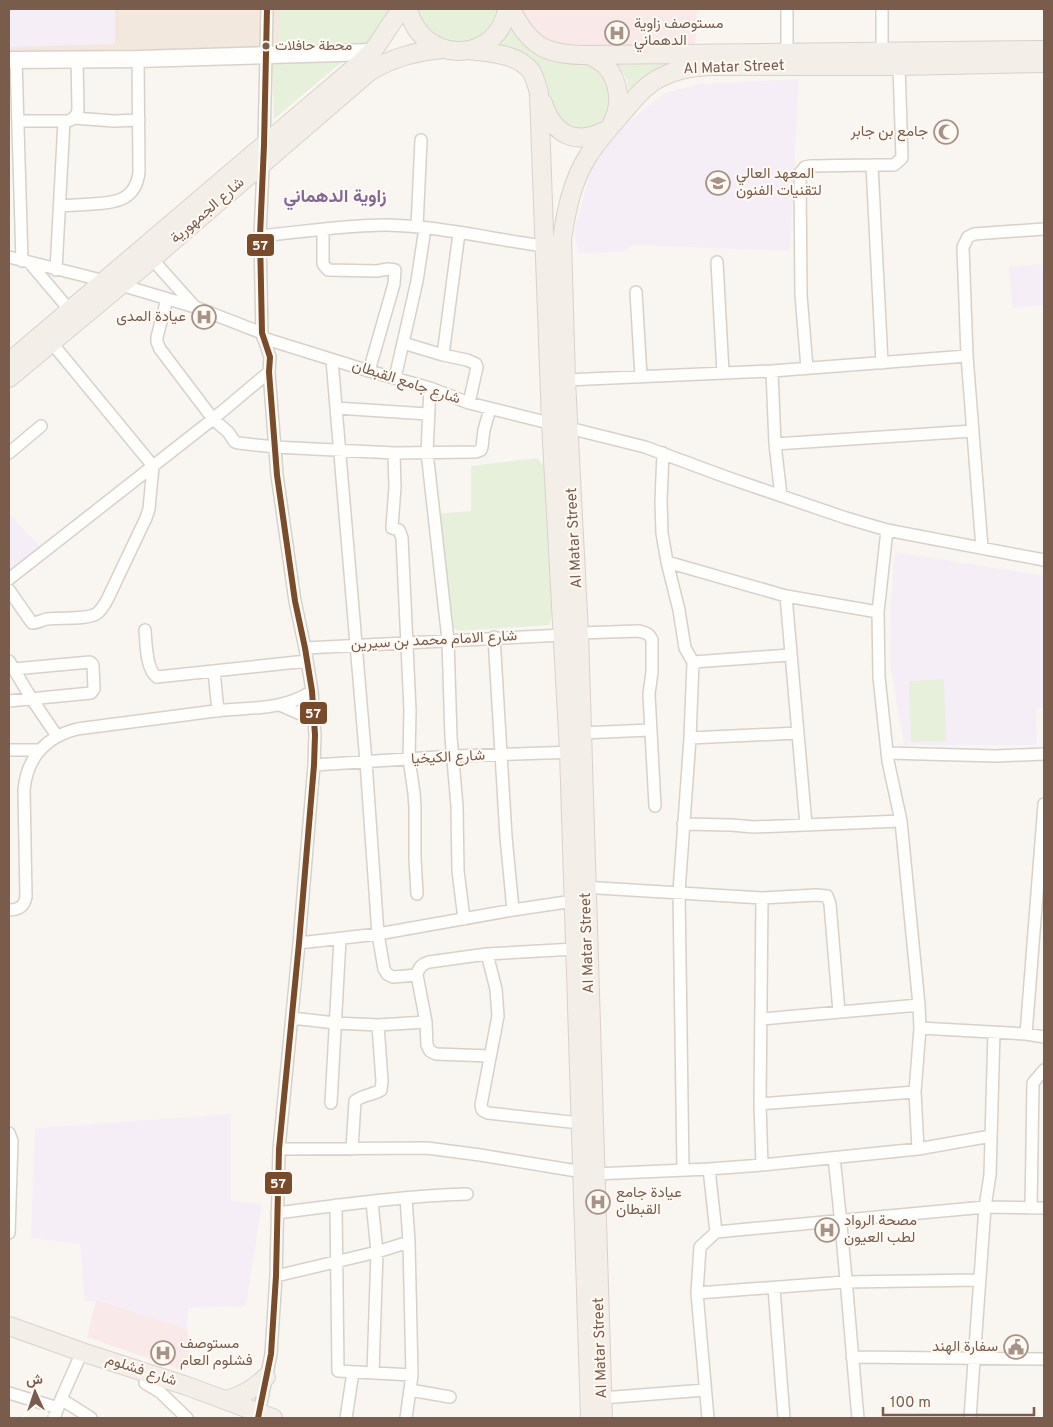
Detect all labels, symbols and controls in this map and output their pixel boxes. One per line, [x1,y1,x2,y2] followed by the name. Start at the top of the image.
[634,15,723,53] place label: مستوصف زاوية الدهماني
[604,20,630,46] hospital icon: مستوصف زاوية الدهماني
[275,38,352,55] place label: محطة حافلات
[261,41,271,51] marker: محطة حافلات
[683,57,785,79] street label: Al Matar Street
[933,119,959,145] mosque icon: جامع بن جابر
[850,123,928,142] place label: جامع بن جابر
[736,165,822,201] place label: المعهد العالي لتقنيات الفنون
[705,170,731,196] school or university icon: المعهد العالي لتقنيات الفنون
[167,174,249,248] street label: شارع الجمهورية
[283,186,387,211] district label: زاوية الدهماني
[246,233,275,257] line badge: 57
[252,238,268,255] text: 57
[191,304,217,330] hospital icon: عيادة المدى
[116,308,186,327] place label: عيادة المدى
[349,357,463,410] street label: شارع جامع القبطان
[563,487,587,589] street label: Al Matar Street
[350,627,518,655] street label: شارع الامام محمد بن سيرين
[299,701,328,725] line badge: 57
[305,706,321,723] text: 57
[410,747,486,769] street label: شارع الكيخيا
[577,892,599,994] street label: Al Matar Street
[264,1171,293,1195] line badge: 57
[270,1176,286,1193] text: 57
[616,1184,682,1220] place label: عيادة جامع القبطان
[585,1189,611,1215] hospital icon: عيادة جامع القبطان
[844,1212,917,1248] place label: مصحة الرواد لطب العيون
[814,1217,840,1243] hospital icon: مصحة الرواد لطب العيون
[590,1297,612,1399] street label: Al Matar Street
[1003,1334,1029,1360] public building icon: سفارة الهند
[180,1335,253,1371] place label: مستوصف فشلوم العام
[932,1338,998,1357] place label: سفارة الهند
[150,1340,176,1366] hospital icon: مستوصف فشلوم العام
[103,1351,179,1391] street label: شارع فشلوم
[10,1367,60,1417] north arrow
[26,1372,43,1389] text: ش
[883,1384,1034,1416] scale bar
[890,1394,931,1413] text: 100 m

